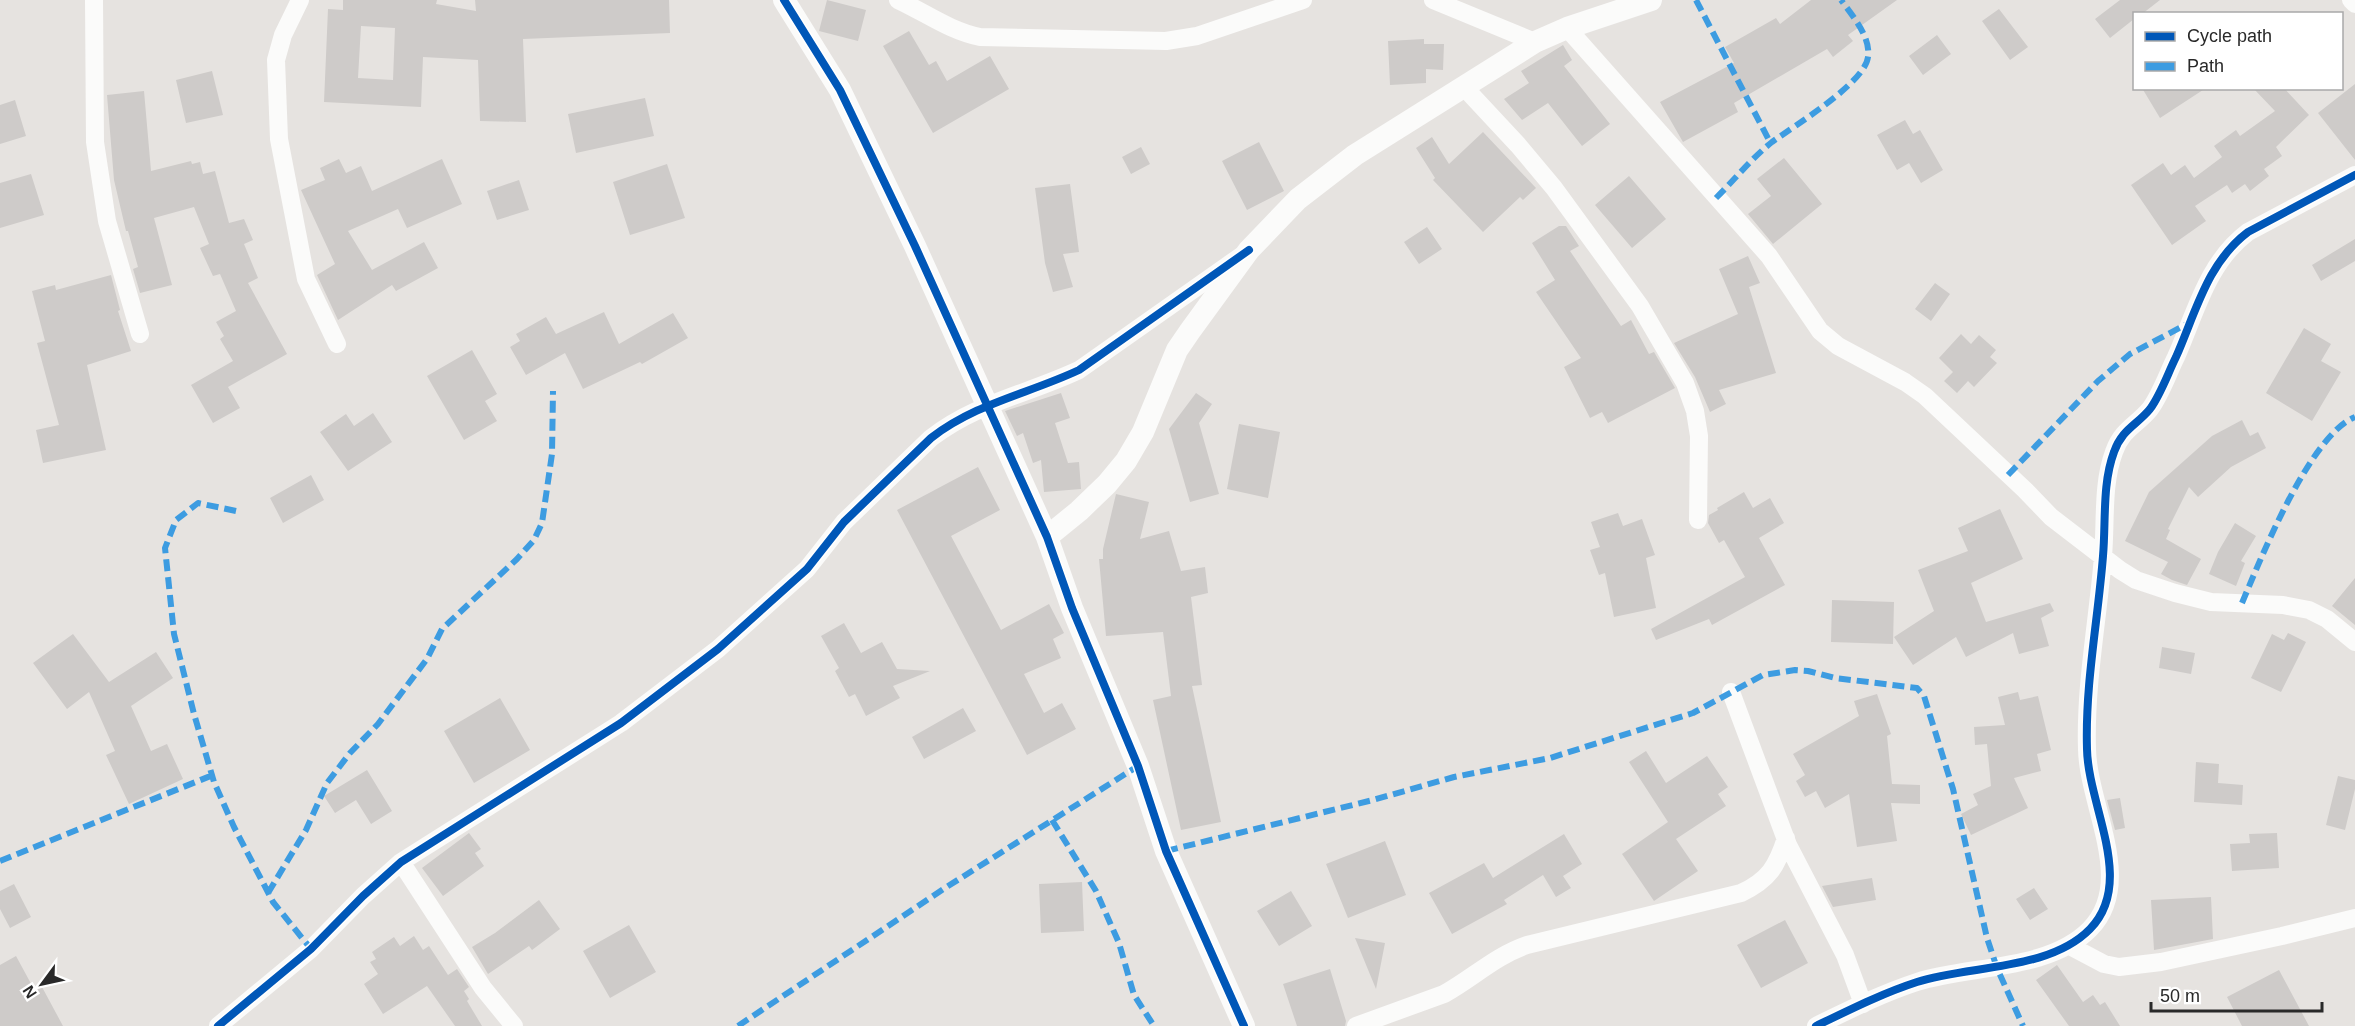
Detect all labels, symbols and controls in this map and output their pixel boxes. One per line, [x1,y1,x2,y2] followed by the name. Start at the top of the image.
[2133,12,2343,90] legend
[2187,26,2272,46] text: Cycle path
[2187,56,2224,76] text: Path
[12,954,72,1014] north arrow
[2151,975,2322,1013] scale bar
[20,982,40,1001] text: N
[2160,986,2200,1006] text: 50 m

